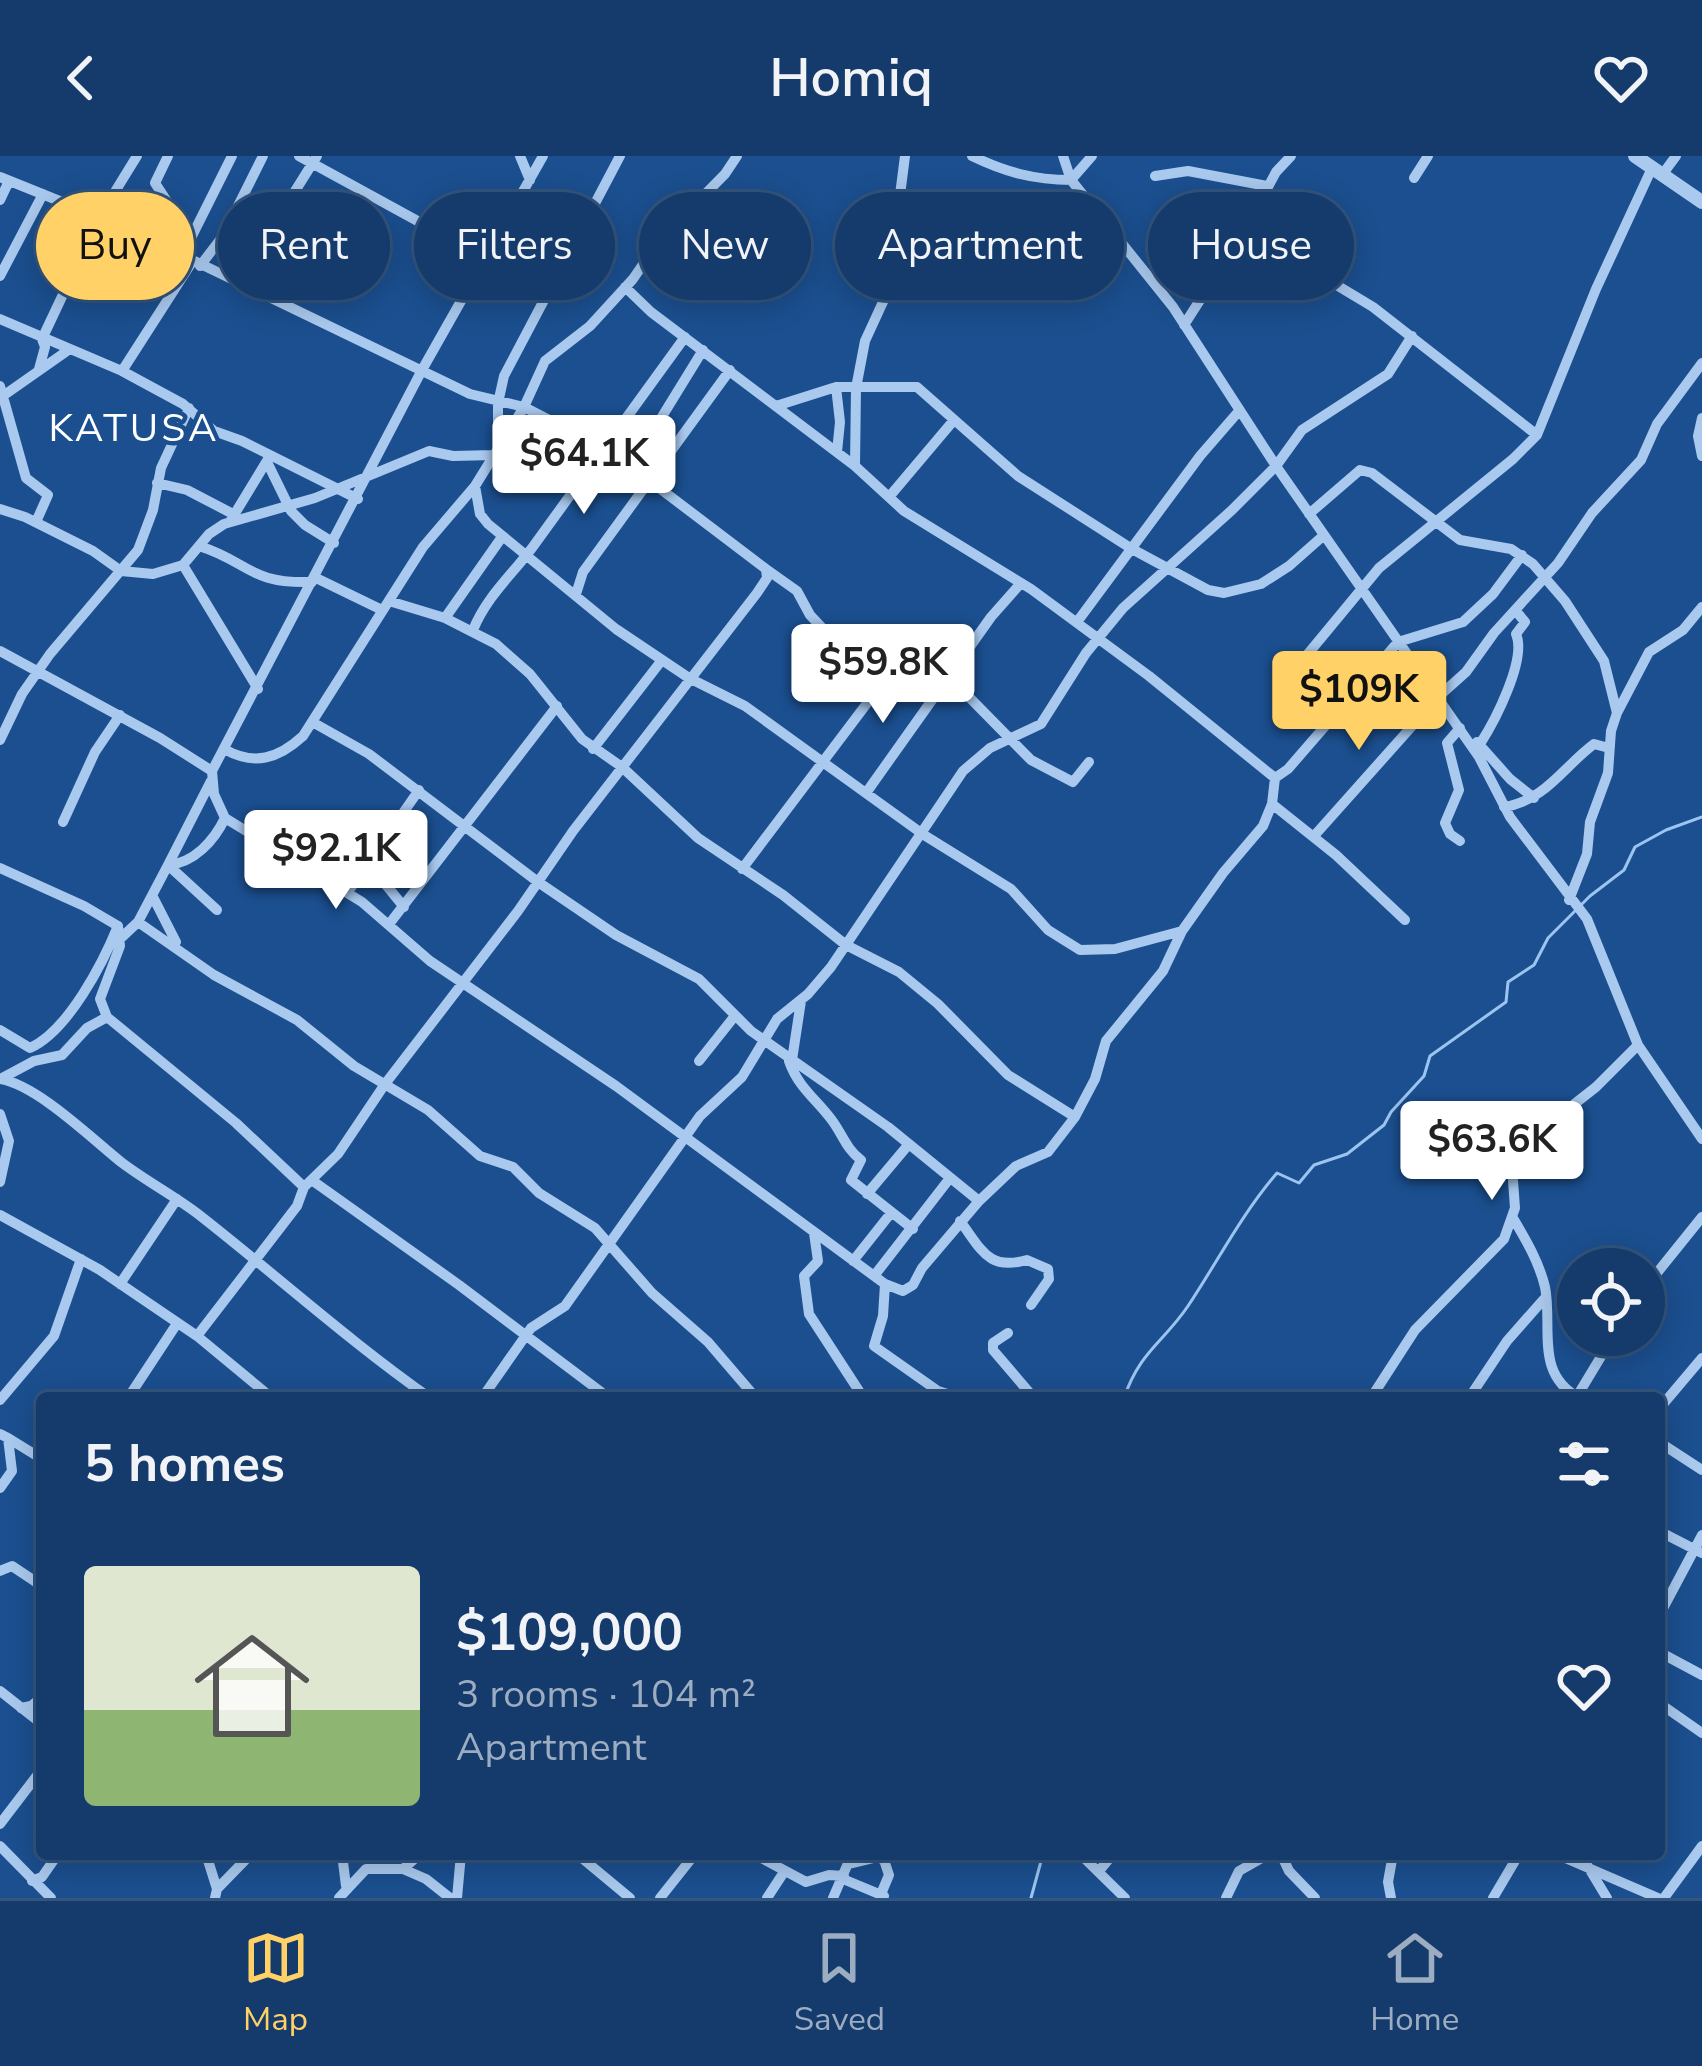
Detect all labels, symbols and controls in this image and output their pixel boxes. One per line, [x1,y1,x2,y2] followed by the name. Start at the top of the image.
[769,41,933,115] text: Homiq
[48,45,114,111] icon: back
[1588,45,1654,111] icon: heart
[36,192,194,300] chip: Buy
[218,192,390,300] chip: Rent
[414,192,615,300] chip: Filters
[639,192,811,300] chip: New
[835,192,1124,300] chip: Apartment
[1148,192,1354,300] chip: House
[49,402,219,455] district label: KATUSA
[486,415,682,517] pin: $64.1K
[519,427,649,480] text: $64.1K
[785,624,981,726] pin: $59.8K
[818,636,948,689] text: $59.8K
[1275,651,1443,753] pin: $109K
[1299,663,1419,716] text: $109K
[238,810,434,912] pin: $92.1K
[271,822,401,875] text: $92.1K
[1394,1101,1590,1203] pin: $63.6K
[1427,1113,1557,1166] text: $63.6K
[1557,1248,1665,1356] map controls
[1557,1248,1665,1356] button: locate
[84,1429,285,1499] text: 5 homes
[1551,1431,1617,1497] icon: filters
[456,1598,683,1668] text: $109,000
[180,1614,324,1758] icon: home
[1551,1653,1617,1719] icon: heart
[456,1668,756,1721] text: 3 rooms · 104 m²
[456,1721,646,1774] text: Apartment
[243,1925,309,2042] tab: Map
[794,1925,885,2042] tab: Saved
[1370,1925,1459,2042] tab: Home

